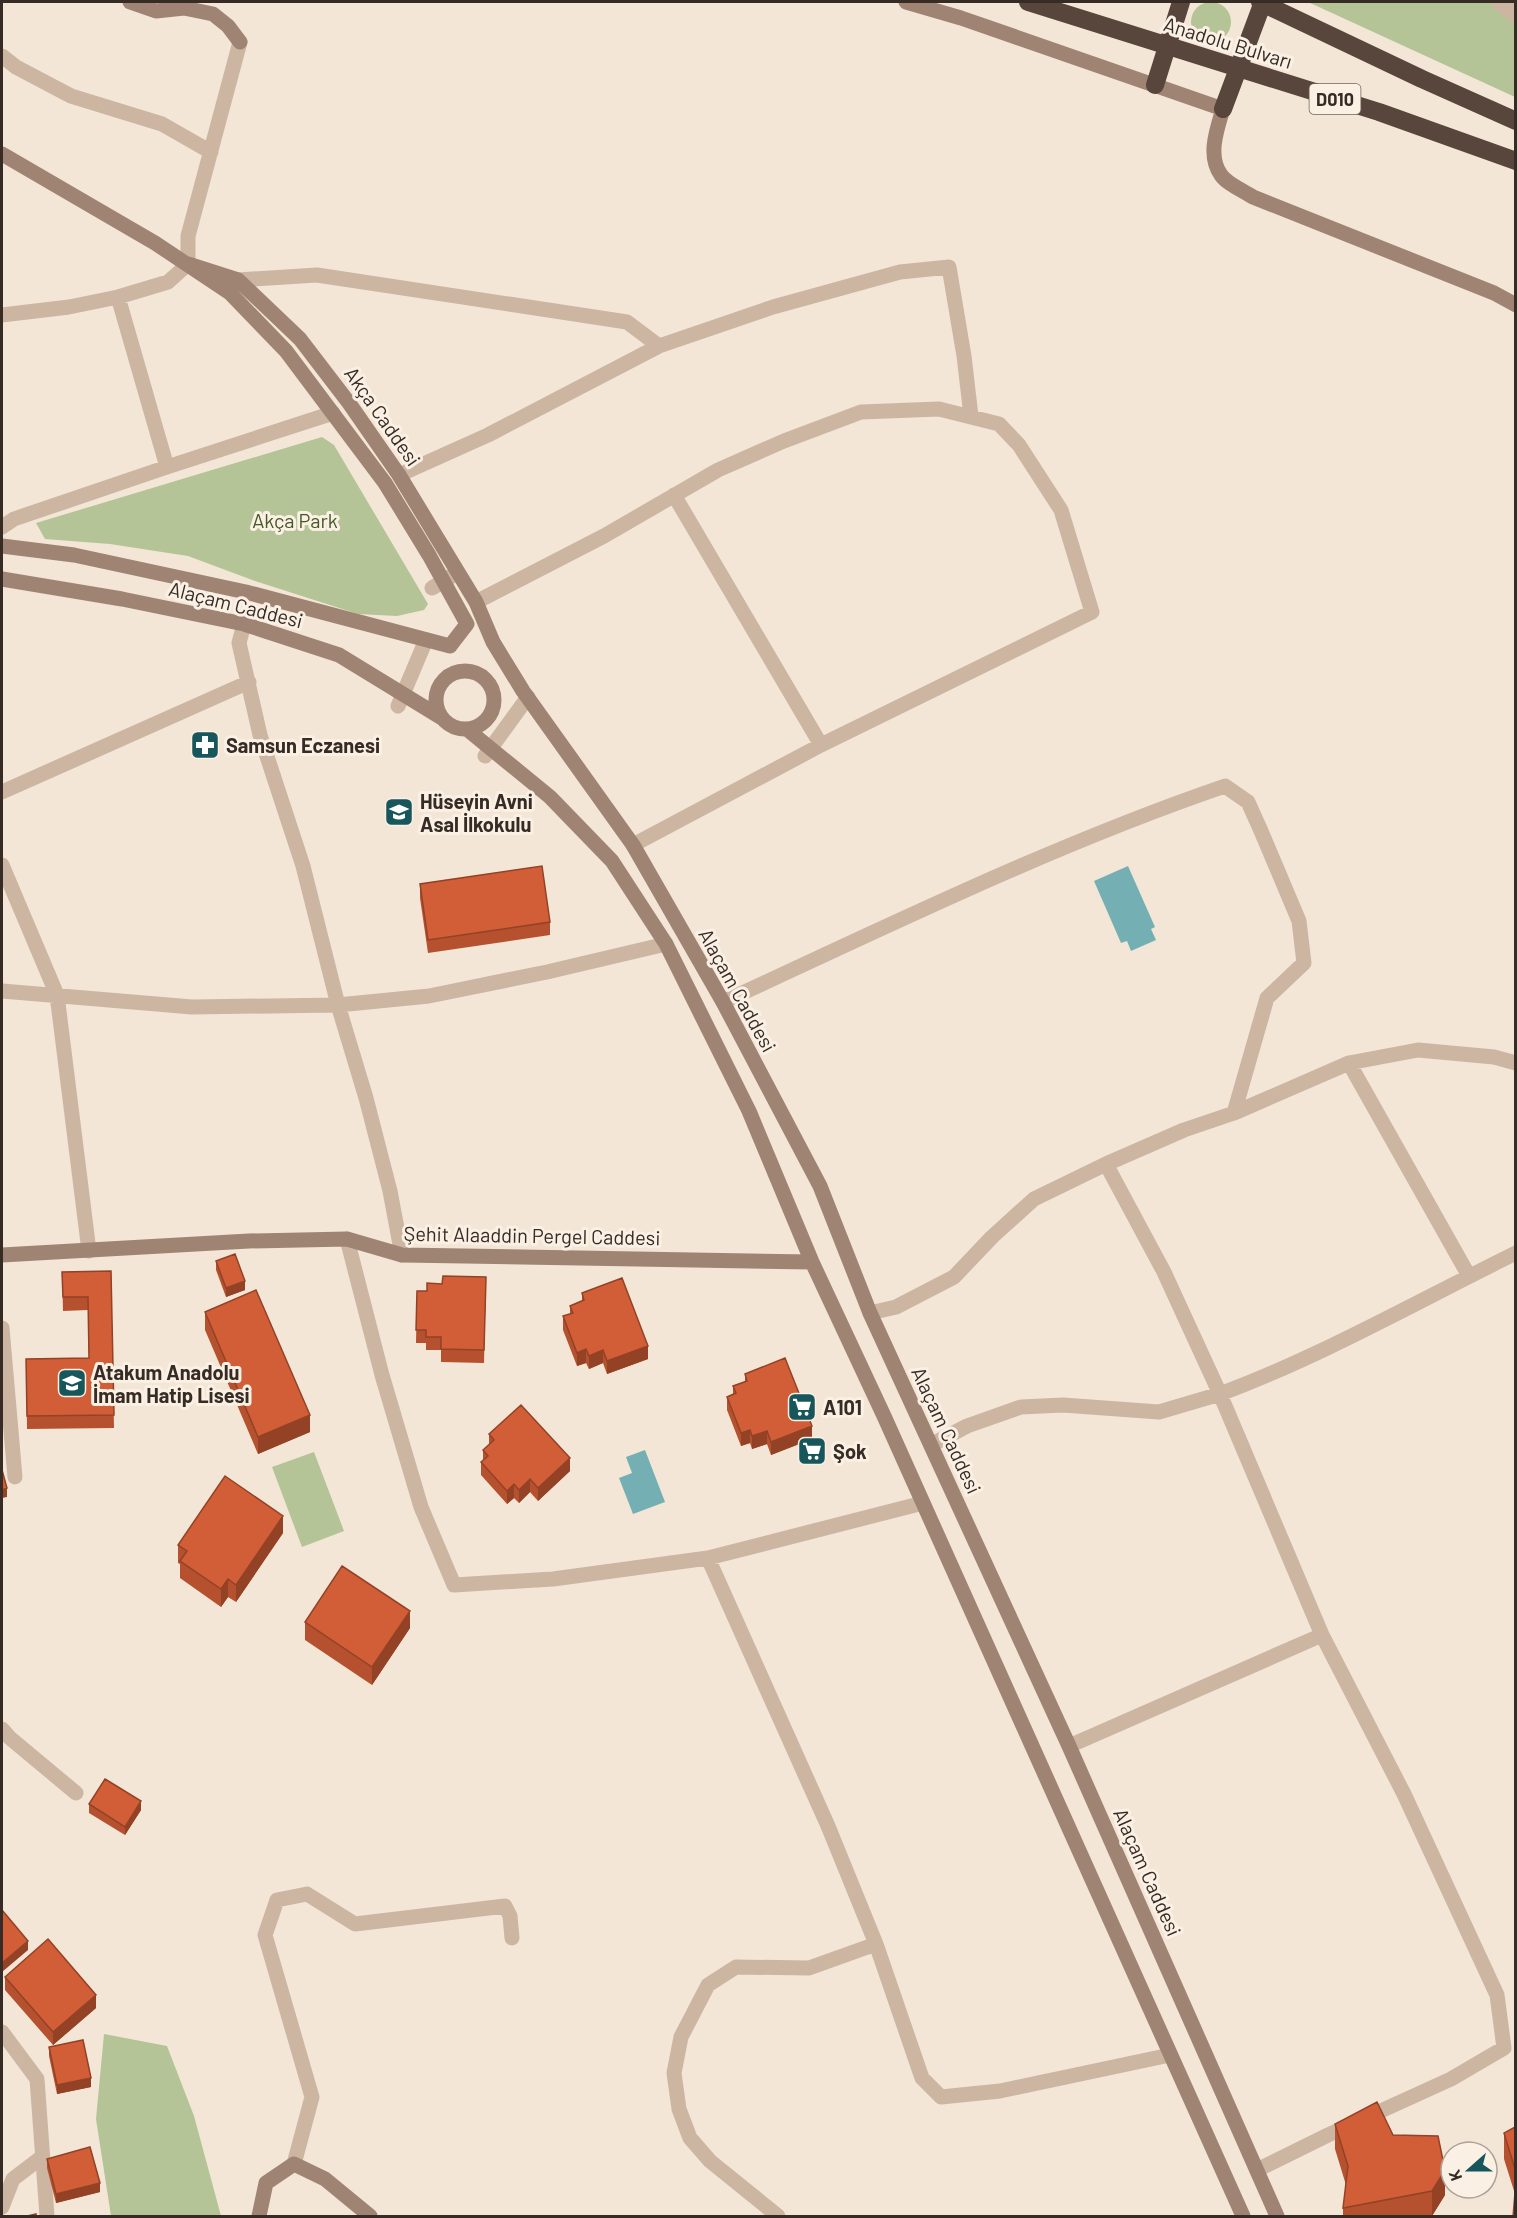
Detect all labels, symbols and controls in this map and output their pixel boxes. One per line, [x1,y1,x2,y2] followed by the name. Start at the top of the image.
[1161,11,1295,73] street label: Anadolu Bulvarı
[1310,84,1360,114] road number: D010
[340,362,426,470] street label: Akça Caddesi
[252,508,338,532] park label: Akça Park
[166,576,306,632] street label: Alaçam Caddesi
[189,729,221,761] pharmacy icon: Samsun Eczanesi
[226,733,380,757] place label: Samsun Eczanesi
[420,789,533,836] place label: Hüseyin Avni Asal İlkokulu
[383,796,415,828] school or university icon: Hüseyin Avni Asal İlkokulu
[694,924,782,1056] street label: Alaçam Caddesi
[403,1221,661,1249] street label: Şehit Alaaddin Pergel Caddesi
[93,1360,250,1407] place label: Atakum Anadolu İmam Hatip Lisesi
[907,1363,987,1497] street label: Alaçam Caddesi
[56,1367,88,1399] school or university icon: Atakum Anadolu İmam Hatip Lisesi
[786,1391,818,1423] supermarket icon: A101
[823,1395,862,1419] place label: A101
[796,1435,828,1467] supermarket icon: Şok
[833,1439,867,1463] place label: Şok
[1109,1804,1187,1940] street label: Alaçam Caddesi
[1439,2140,1499,2200] north arrow
[1444,2167,1465,2184] text: K

